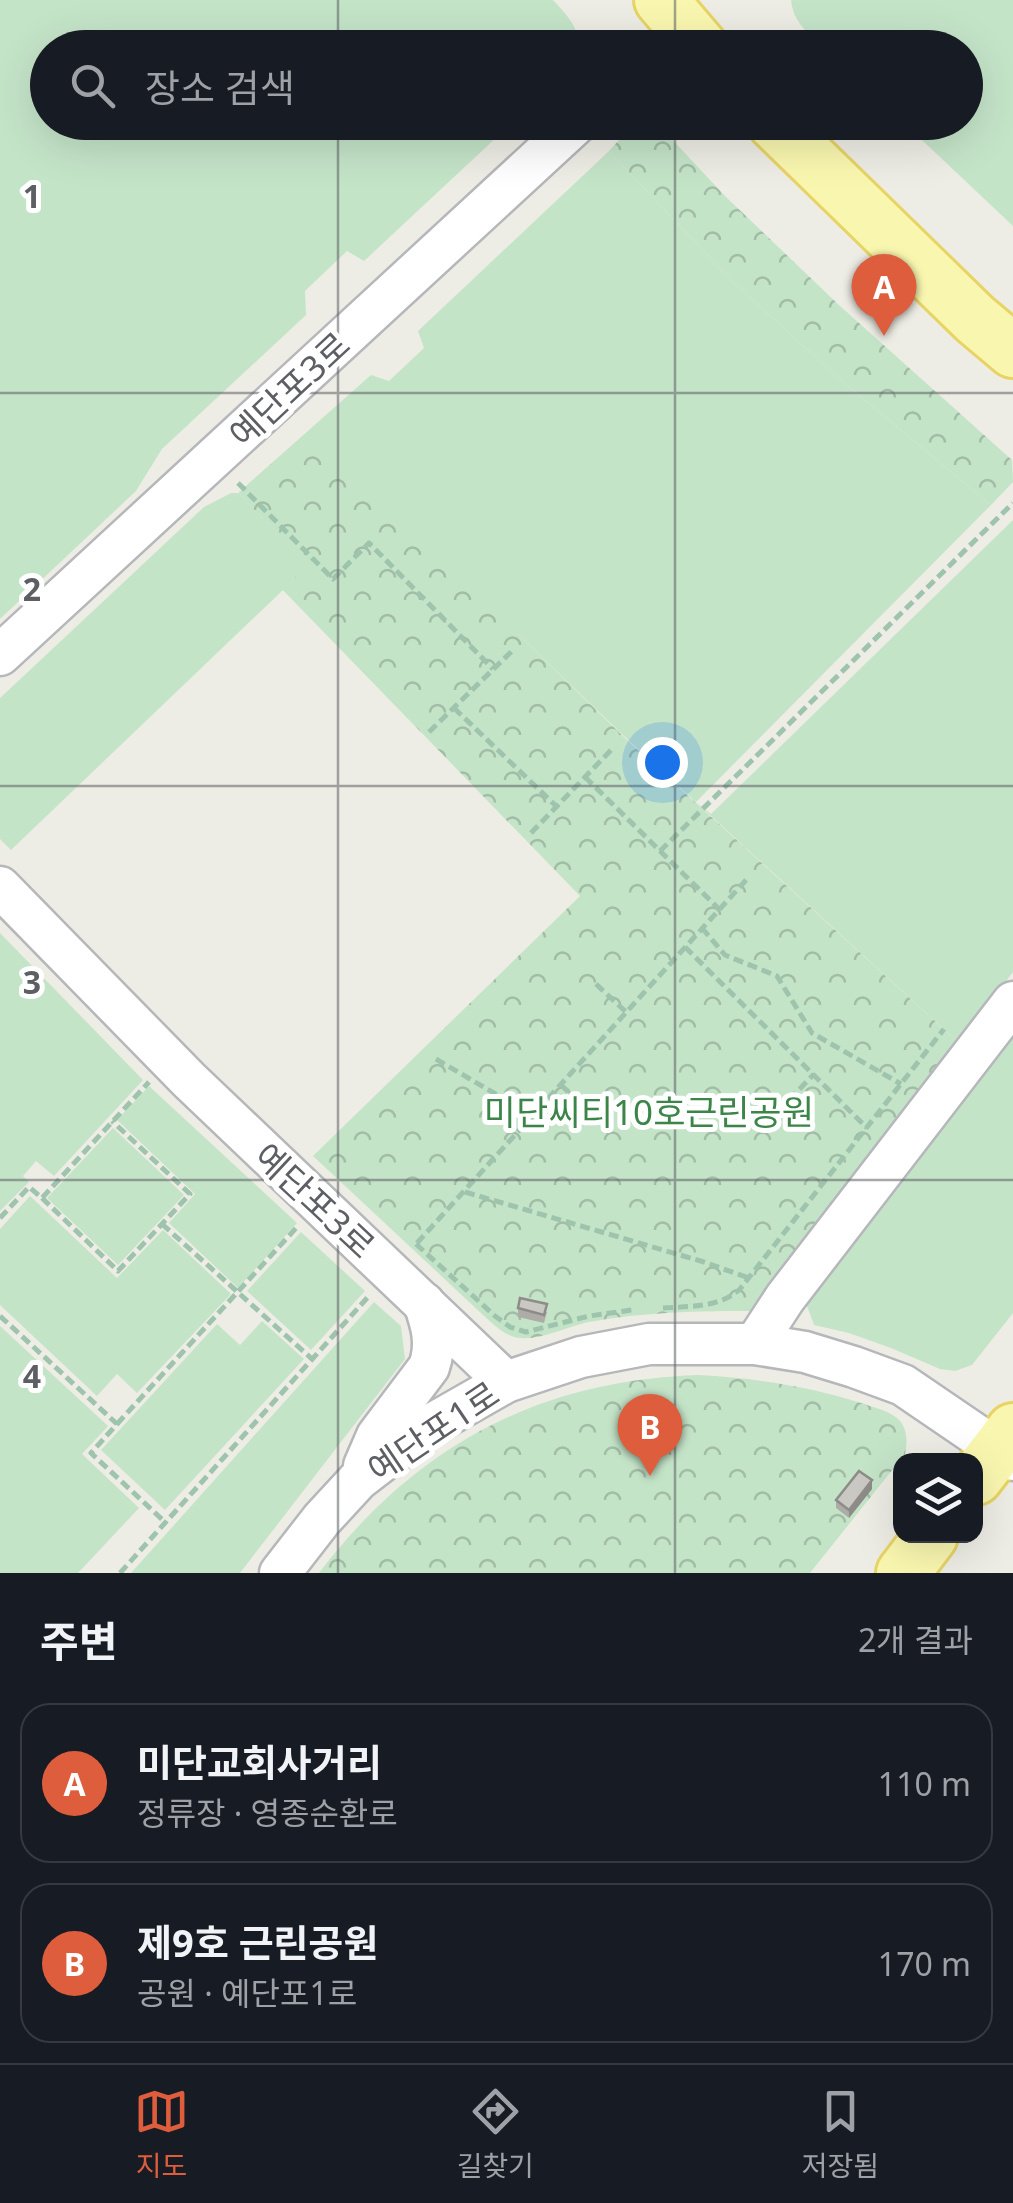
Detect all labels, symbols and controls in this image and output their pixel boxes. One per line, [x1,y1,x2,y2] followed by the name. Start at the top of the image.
[30,30,983,140] search box
[65,58,120,113] icon: search
[145,61,295,113] text: 장소 검색
[23,174,41,217] text: 1
[852,254,916,336] pin: A
[219,321,359,457] street label: 예단포3로
[23,567,41,610] text: 2
[637,737,688,788] your location
[23,960,41,1003] text: 3
[484,1088,814,1135] park label: 미단씨티10호근린공원
[245,1132,385,1268] street label: 예단포3로
[23,1354,41,1397] text: 4
[358,1370,508,1492] street label: 예단포1로
[618,1394,682,1476] pin: B
[893,1453,983,1543] map controls
[893,1453,983,1543] button: layers
[40,1612,117,1669] text: 주변
[858,1618,973,1661] text: 2개 결과
[137,1736,382,1788] text: 미단교회사거리
[63,1762,86,1805] text: A
[878,1762,971,1805] text: 110 m
[137,1791,398,1834] text: 정류장 · 영종순환로
[137,1916,378,1968] text: 제9호 근린공원
[64,1942,85,1985] text: B
[878,1942,971,1985] text: 170 m
[137,1971,357,2014] text: 공원 · 예단포1로
[134,2084,189,2184] tab: 지도
[457,2084,534,2184] tab: 길찾기
[802,2084,879,2184] tab: 저장됨

